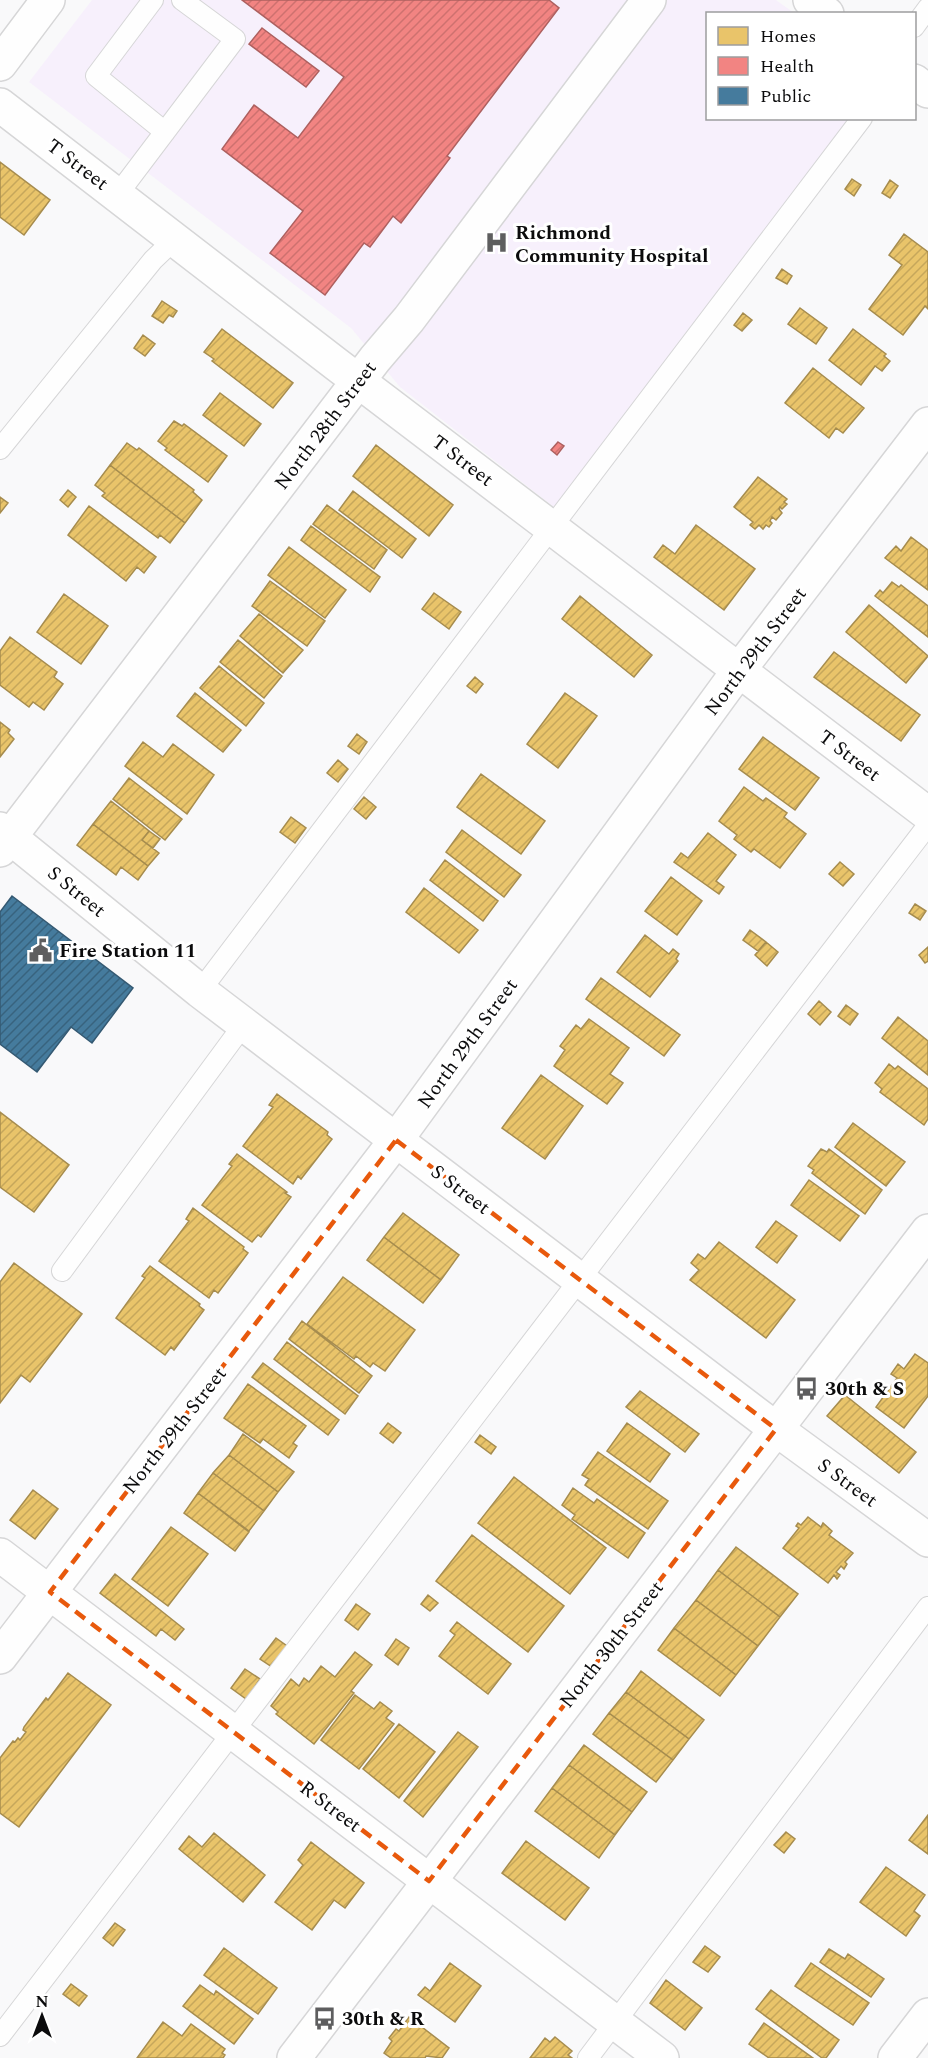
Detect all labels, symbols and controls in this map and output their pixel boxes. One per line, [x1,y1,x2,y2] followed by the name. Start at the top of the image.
[706,12,916,120] legend
[760,23,816,50] text: Homes
[760,53,814,80] text: Health
[760,83,811,110] text: Public
[40,131,115,198] street label: T Street
[515,218,709,271] place label: Richmond Community Hospital
[484,230,510,256] hospital icon: Richmond Community Hospital
[267,355,384,496] street label: North 28th Street
[425,427,500,494] street label: T Street
[697,581,814,722] street label: North 29th Street
[812,722,887,789] street label: T Street
[40,859,112,925] street label: S Street
[59,936,196,966] place label: Fire Station 11
[28,937,54,963] public building icon: Fire Station 11
[410,972,525,1115] street label: North 29th Street
[424,1157,497,1222] street label: S Street
[115,1360,234,1501] street label: North 29th Street
[825,1374,904,1404] place label: 30th & S
[794,1375,820,1401] bus stop icon: 30th & S
[811,1451,884,1515] street label: S Street
[552,1574,671,1715] street label: North 30th Street
[293,1774,368,1840] street label: R Street
[12,1986,72,2046] north arrow
[35,1990,49,2014] text: N
[342,2004,425,2034] place label: 30th & R
[311,2005,337,2031] bus stop icon: 30th & R

